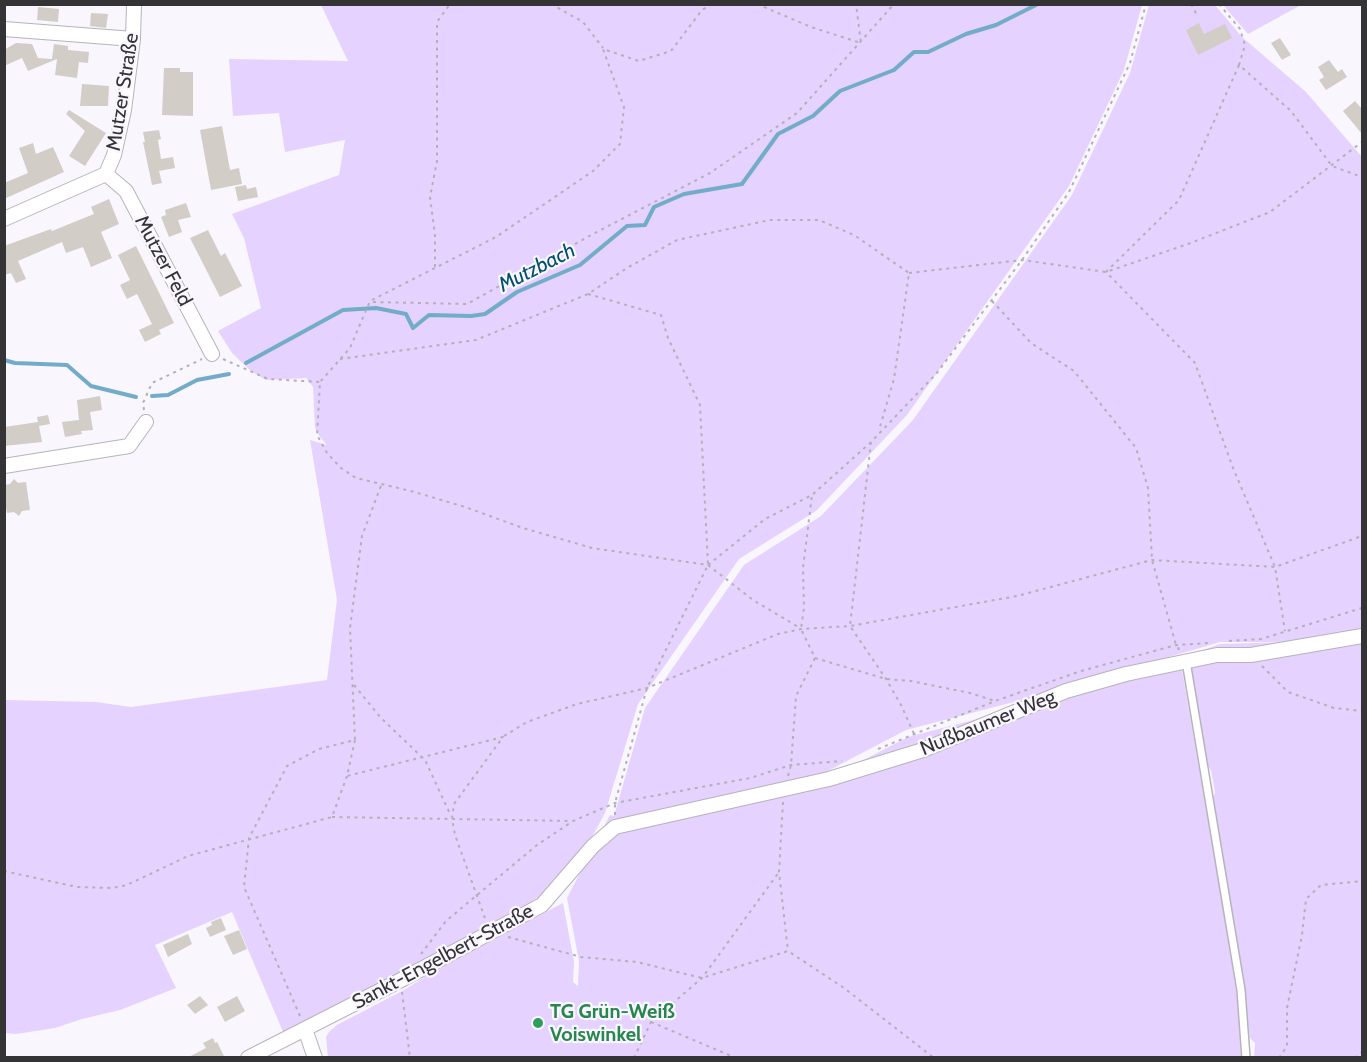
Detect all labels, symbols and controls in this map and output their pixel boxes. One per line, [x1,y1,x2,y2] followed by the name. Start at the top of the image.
[102,31,144,153] street label: Mutzer Straße
[129,212,197,310] street label: Mutzer Feld
[494,238,580,298] water label: Mutzbach
[917,685,1059,761] street label: Nußbaumer Weg
[348,899,538,1015] street label: Sankt-Engelbert-Straße
[550,1000,675,1047] place label: TG Grün-Weiß Voiswinkel
[531,1016,545,1030] marker: TG Grün-Weiß Voiswinkel

